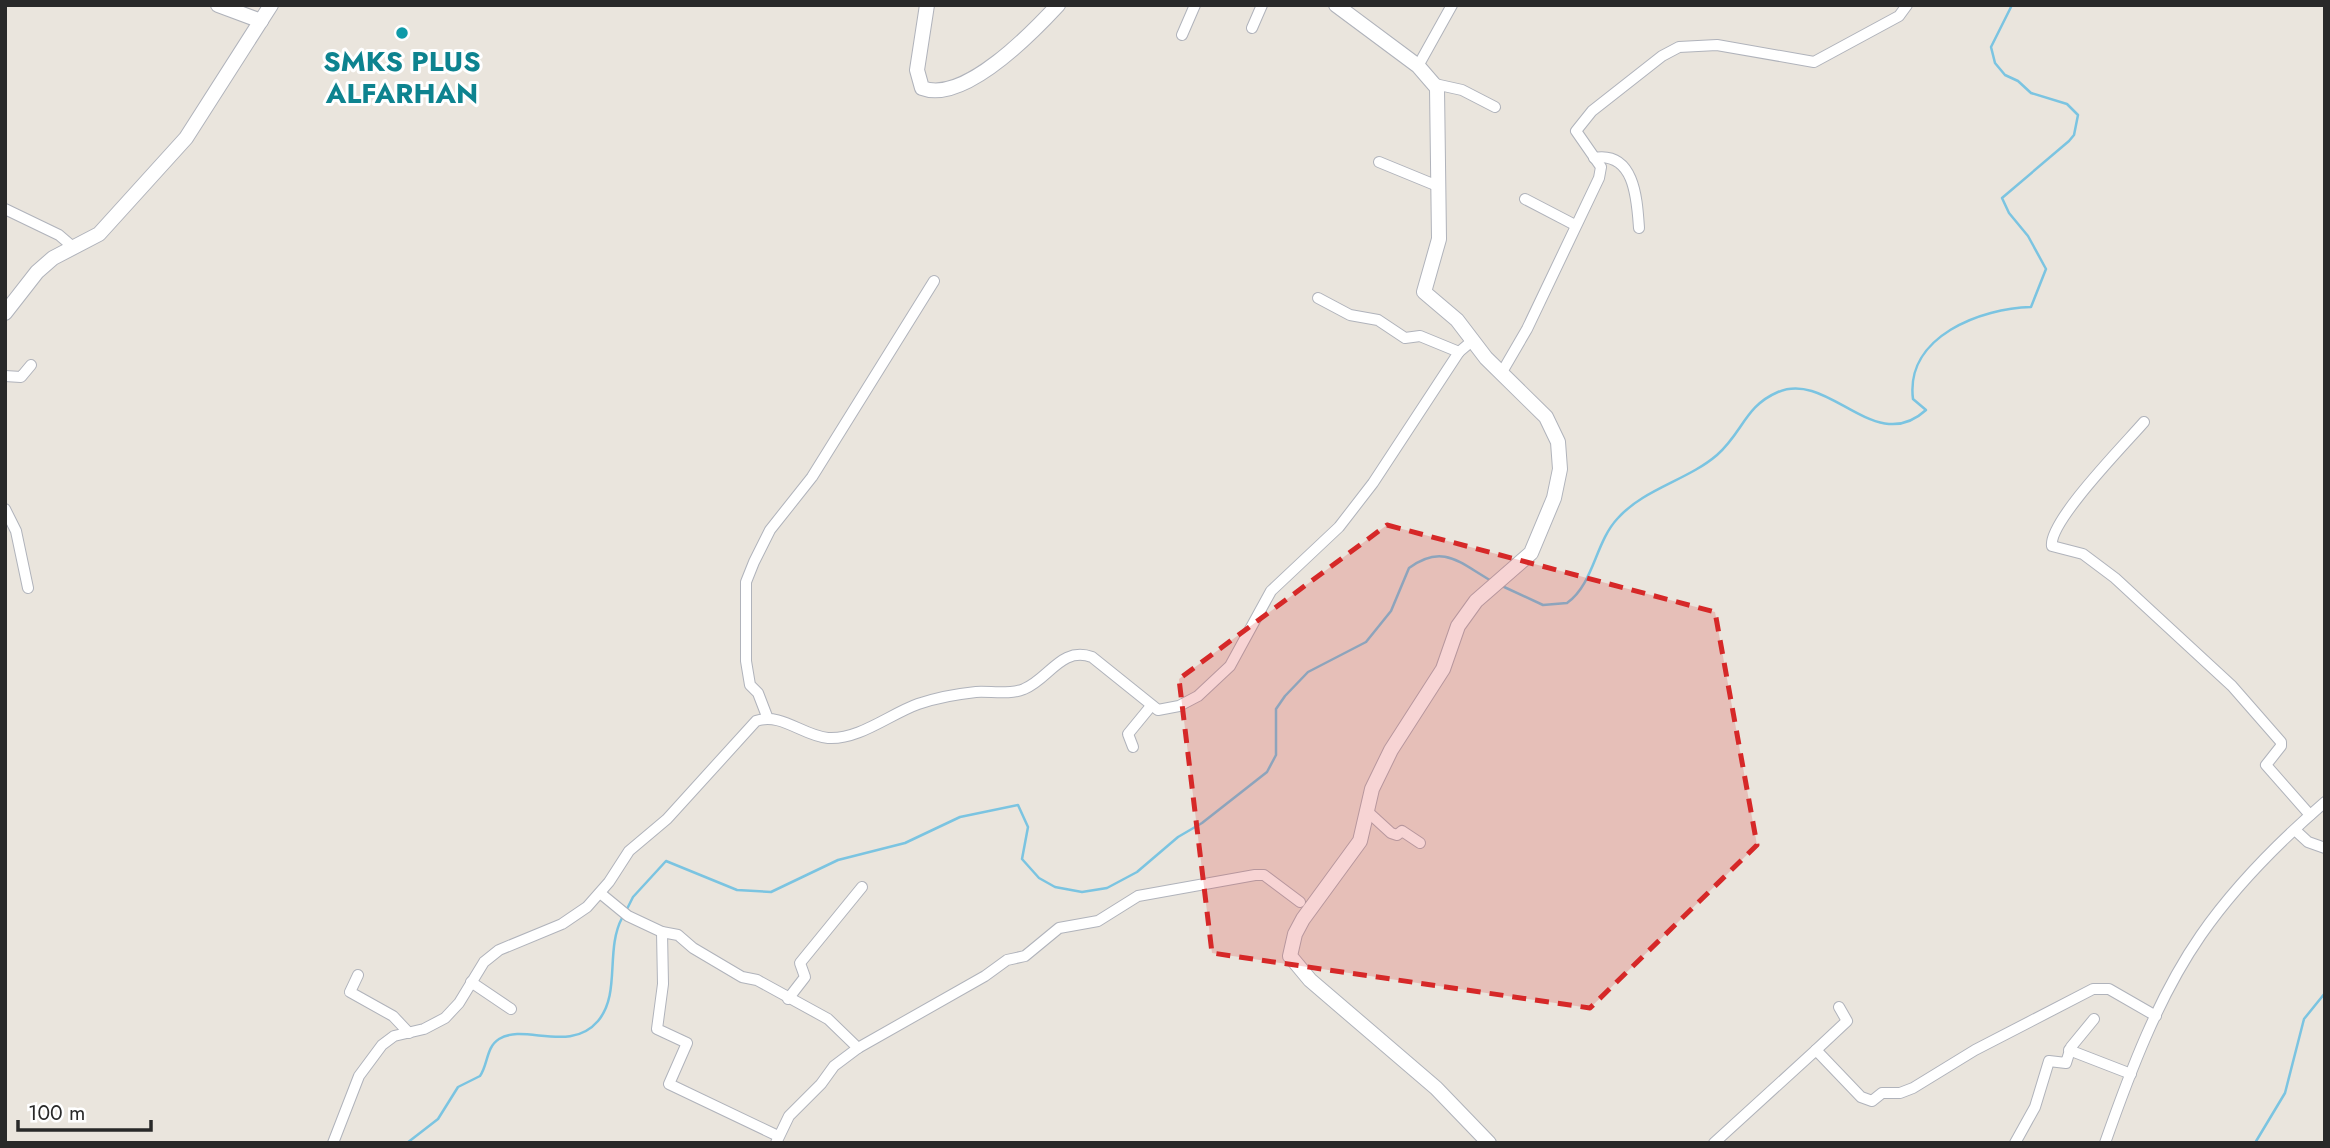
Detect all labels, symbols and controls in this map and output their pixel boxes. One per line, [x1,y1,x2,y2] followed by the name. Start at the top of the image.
[394,25,410,41] marker: SMKS PLUS ALFARHAN
[323,41,481,114] place label: SMKS PLUS ALFARHAN
[18,1088,150,1132] scale bar
[28,1098,85,1128] text: 100 m

